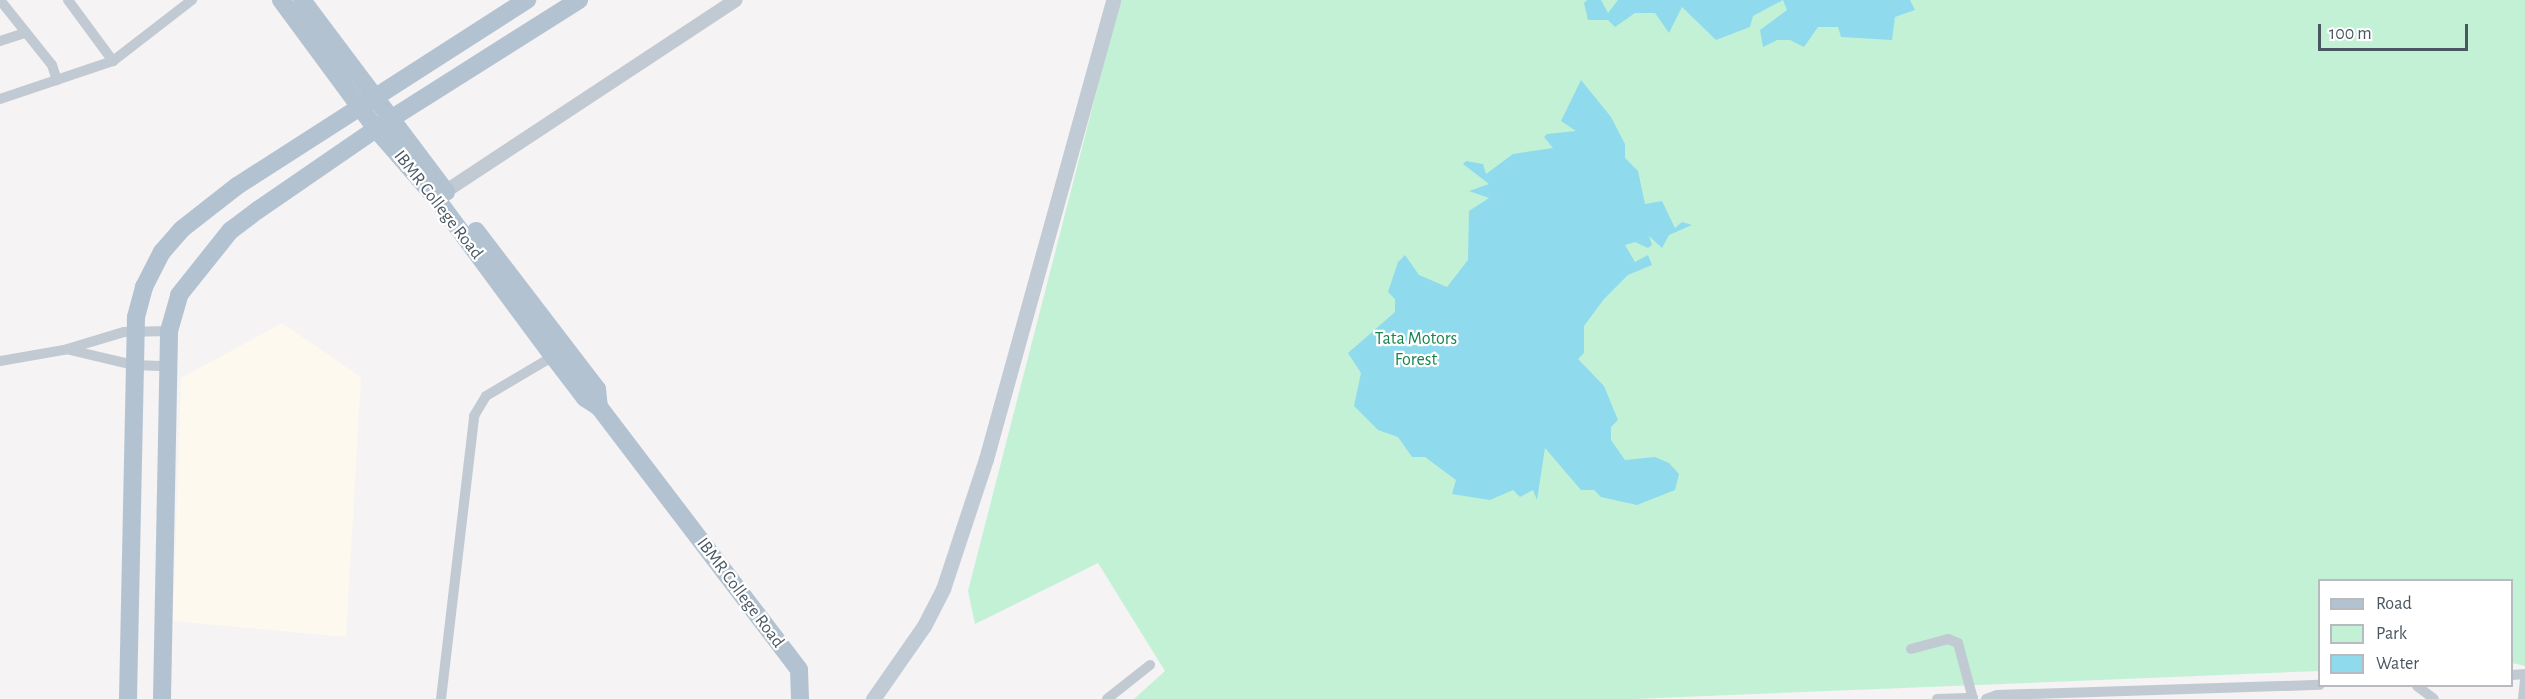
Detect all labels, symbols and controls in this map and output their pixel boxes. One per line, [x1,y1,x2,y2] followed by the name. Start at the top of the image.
[2321,12,2471,50] scale bar
[2329,25,2372,43] text: 100 m
[389,146,487,264] street label: IBMR College Road
[1375,329,1457,372] park label: Tata Motors Forest
[692,534,788,652] street label: IBMR College Road
[2318,579,2513,687] legend
[2376,595,2412,613] text: Road
[2376,625,2407,643] text: Park
[2376,655,2419,673] text: Water

